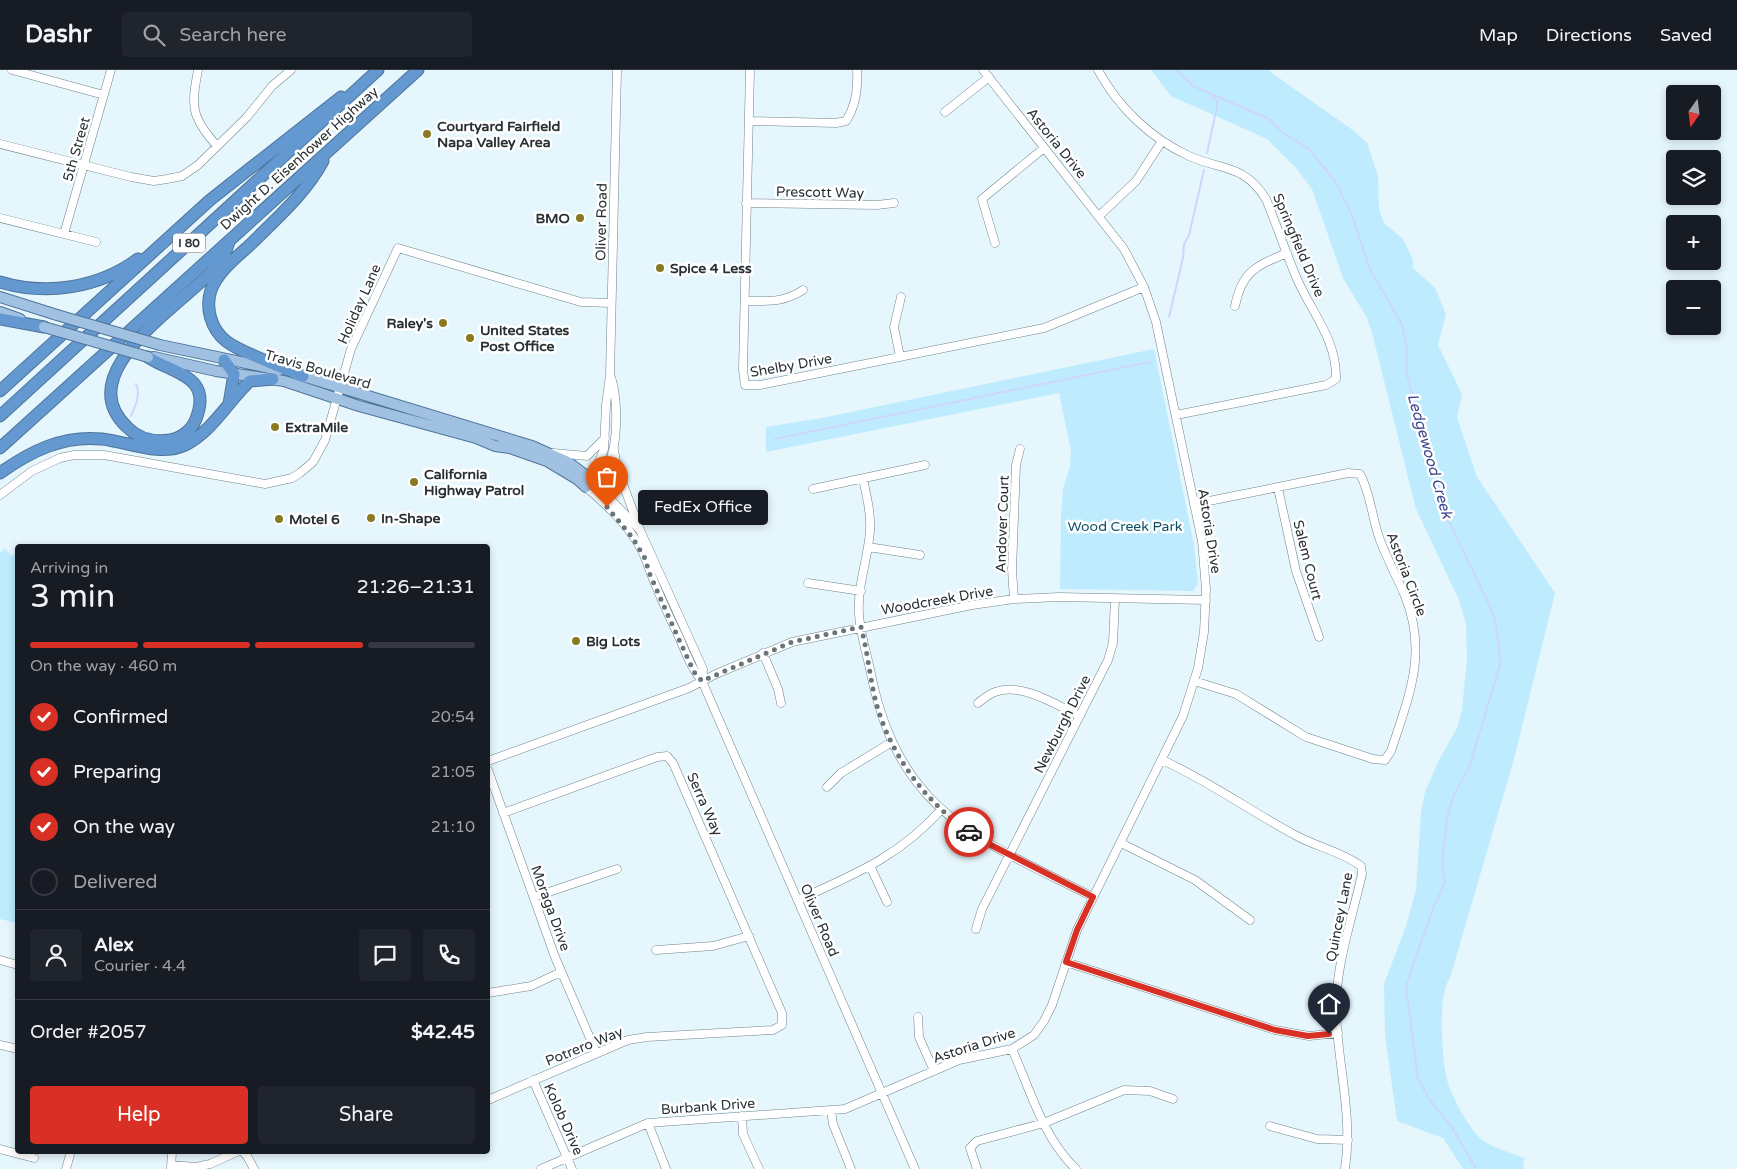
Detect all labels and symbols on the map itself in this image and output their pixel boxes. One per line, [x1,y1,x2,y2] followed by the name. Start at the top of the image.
[217,83,382,234] street label: Dwight D. Eisenhower Highway
[1666,85,1721,140] north arrow
[1023,105,1090,182] street label: Astoria Drive
[59,114,94,183] street label: 5th Street
[437,118,561,151] place label: Courtyard Fairfield Napa Valley Area
[421,128,433,140] marker: Courtyard Fairfield Napa Valley Area
[592,183,611,261] street label: Oliver Road
[776,183,865,202] street label: Prescott Way
[1269,191,1328,300] street label: Springfield Drive
[535,210,570,227] place label: BMO
[574,212,586,224] marker: BMO
[173,234,205,252] road number: I 80
[670,260,752,277] place label: Spice 4 Less
[334,261,385,347] street label: Holiday Lane
[654,262,666,274] marker: Spice 4 Less
[386,315,433,332] place label: Raley's
[437,317,449,329] marker: Raley's
[480,322,570,355] place label: United States Post Office
[464,332,476,344] marker: United States Post Office
[263,346,373,393] street label: Travis Boulevard
[749,350,833,381] street label: Shelby Drive
[1404,392,1457,522] water label: Ledgewood Creek
[285,419,348,436] place label: ExtraMile
[269,421,281,433] marker: ExtraMile
[586,456,628,507] pin
[424,466,524,499] place label: California Highway Patrol
[992,474,1013,573] street label: Andover Court
[408,476,420,488] marker: California Highway Patrol
[1194,487,1225,575] street label: Astoria Drive
[637,490,767,524] callout: FedEx Office
[381,510,441,527] place label: In-Shape
[289,511,340,528] place label: Motel 6
[365,512,377,524] marker: In-Shape
[273,513,285,525] marker: Motel 6
[1068,518,1183,535] park label: Wood Creek Park
[1289,518,1326,602] street label: Salem Court
[1383,530,1430,619] street label: Astoria Circle
[880,582,995,619] street label: Woodcreek Drive
[586,633,640,650] place label: Big Lots
[570,635,582,647] marker: Big Lots
[1030,672,1095,776] street label: Newburgh Drive
[683,770,726,839] street label: Serra Way
[944,807,994,857] courier
[527,863,574,953] street label: Moraga Drive
[1323,871,1356,963] street label: Quincey Lane
[797,881,843,959] street label: Oliver Road
[1308,983,1350,1034] pin
[543,1023,626,1070] street label: Potrero Way
[931,1024,1018,1067] street label: Astoria Drive
[540,1081,587,1158] street label: Kolob Drive
[660,1095,756,1118] street label: Burbank Drive

